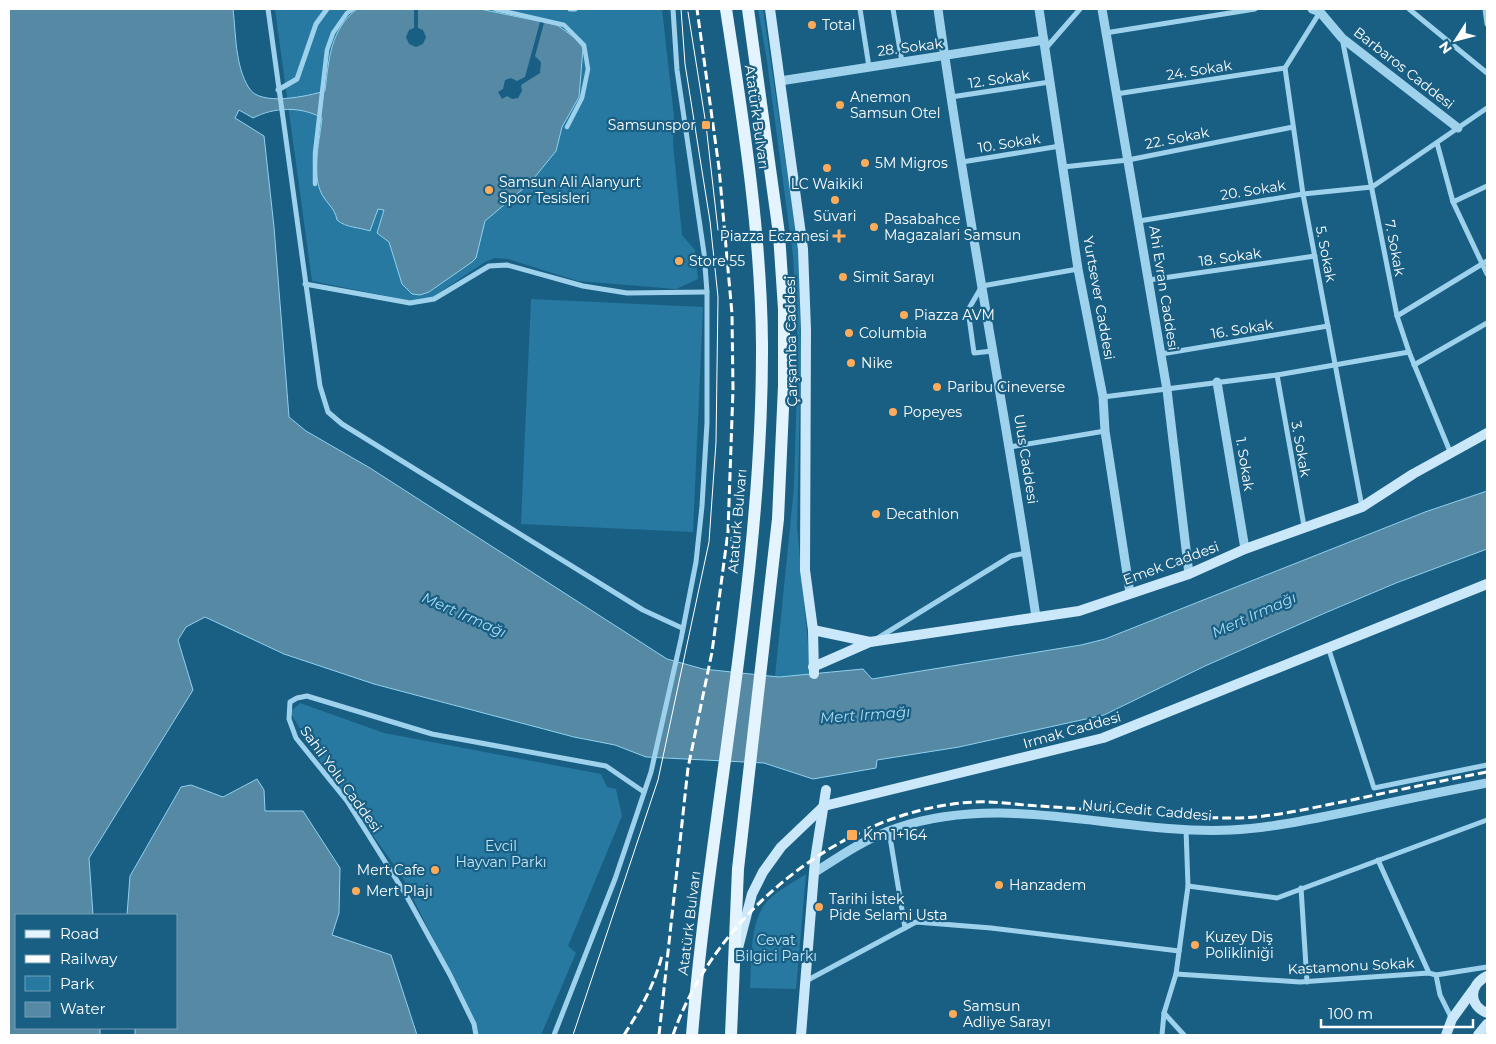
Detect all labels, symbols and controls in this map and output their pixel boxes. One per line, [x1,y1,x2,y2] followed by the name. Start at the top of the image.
[1431,15,1481,65] north arrow
[822,16,855,34] place label: Total
[806,19,818,31] marker: Total
[1350,23,1458,113] street label: Barbaros Caddesi
[876,34,944,60] street label: 28. Sokak
[1435,38,1456,58] text: N
[1165,56,1234,84] street label: 24. Sokak
[741,64,773,170] street label: Atatürk Bulvarı
[967,66,1032,92] street label: 12. Sokak
[850,88,941,122] place label: Anemon Samsun Otel
[834,99,846,111] marker: Anemon Samsun Otel
[608,116,696,134] place label: Samsunspor
[700,119,712,131] marker: Samsunspor
[1143,123,1211,153] street label: 22. Sokak
[976,129,1042,157] street label: 10. Sokak
[875,154,948,172] place label: 5M Migros
[859,157,871,169] marker: 5M Migros
[821,162,833,174] marker: LC Waikiki
[499,173,641,207] place label: Samsun Ali Alanyurt Spor Tesisleri
[791,175,863,193] place label: LC Waikiki
[1219,176,1288,204] street label: 20. Sokak
[483,184,495,196] marker: Samsun Ali Alanyurt Spor Tesisleri
[829,194,841,206] marker: Süvari
[814,207,856,225] place label: Süvari
[884,210,1021,244] place label: Pasabahce Magazalari Samsun
[1381,219,1409,278] street label: 7. Sokak
[868,221,880,233] marker: Pasabahce Magazalari Samsun
[1145,224,1183,352] street label: Ahi Evran Caddesi
[1312,224,1340,284] street label: 5. Sokak
[720,227,829,245] place label: Piazza Eczanesi
[833,230,845,242] marker: Piazza Eczanesi
[1079,235,1119,361] street label: Yurtsever Caddesi
[1198,244,1263,270] street label: 18. Sokak
[689,252,745,270] place label: Store 55
[673,255,685,267] marker: Store 55
[853,268,935,286] place label: Simit Sarayı
[837,271,849,283] marker: Simit Sarayı
[781,275,801,407] street label: Çarşamba Caddesi
[914,306,995,324] place label: Piazza AVM
[898,309,910,321] marker: Piazza AVM
[1210,315,1275,343] street label: 16. Sokak
[859,324,927,342] place label: Columbia
[843,327,855,339] marker: Columbia
[861,354,893,372] place label: Nike
[845,357,857,369] marker: Nike
[947,378,1065,396] place label: Paribu Cineverse
[931,381,943,393] marker: Paribu Cineverse
[903,403,962,421] place label: Popeyes
[887,406,899,418] marker: Popeyes
[1010,413,1042,505] street label: Ulus Caddesi
[1287,419,1315,479] street label: 3. Sokak
[1232,436,1258,493] street label: 1. Sokak
[723,468,751,574] street label: Atatürk Bulvarı
[886,505,959,523] place label: Decathlon
[870,508,882,520] marker: Decathlon
[1121,537,1221,589] street label: Emek Caddesi
[419,587,509,642] water label: Mert Irmağı
[1209,587,1299,642] water label: Mert Irmağı
[819,702,911,727] water label: Mert Irmağı
[1021,707,1123,753] street label: Irmak Caddesi
[296,722,386,836] street label: Sahil Yolu Caddesi
[1081,795,1213,825] street label: Nuri Cedit Caddesi
[863,826,928,844] place label: Km 1+164
[845,828,859,842] marker: Km 1+164
[455,837,547,871] park label: Evcil Hayvan Parkı
[357,861,425,879] place label: Mert Cafe
[429,864,441,876] marker: Mert Cafe
[674,870,704,976] street label: Atatürk Bulvarı
[1009,876,1086,894] place label: Hanzadem
[993,879,1005,891] marker: Hanzadem
[366,882,433,900] place label: Mert Plajı
[350,885,362,897] marker: Mert Plajı
[829,890,947,924] place label: Tarihi İstek Pide Selami Usta
[813,901,825,913] marker: Tarihi İstek Pide Selami Usta
[15,914,178,1029] legend
[60,924,99,943] text: Road
[1205,928,1274,962] place label: Kuzey Diş Polikliniği
[735,931,817,965] park label: Cevat Bilgici Parkı
[1189,939,1201,951] marker: Kuzey Diş Polikliniği
[60,949,118,968] text: Railway
[1287,954,1415,978] street label: Kastamonu Sokak
[60,974,94,993] text: Park
[1321,996,1474,1028] scale bar
[963,997,1051,1031] place label: Samsun Adliye Sarayı
[60,999,106,1018] text: Water
[1328,1004,1373,1023] text: 100 m
[947,1008,959,1020] marker: Samsun Adliye Sarayı

